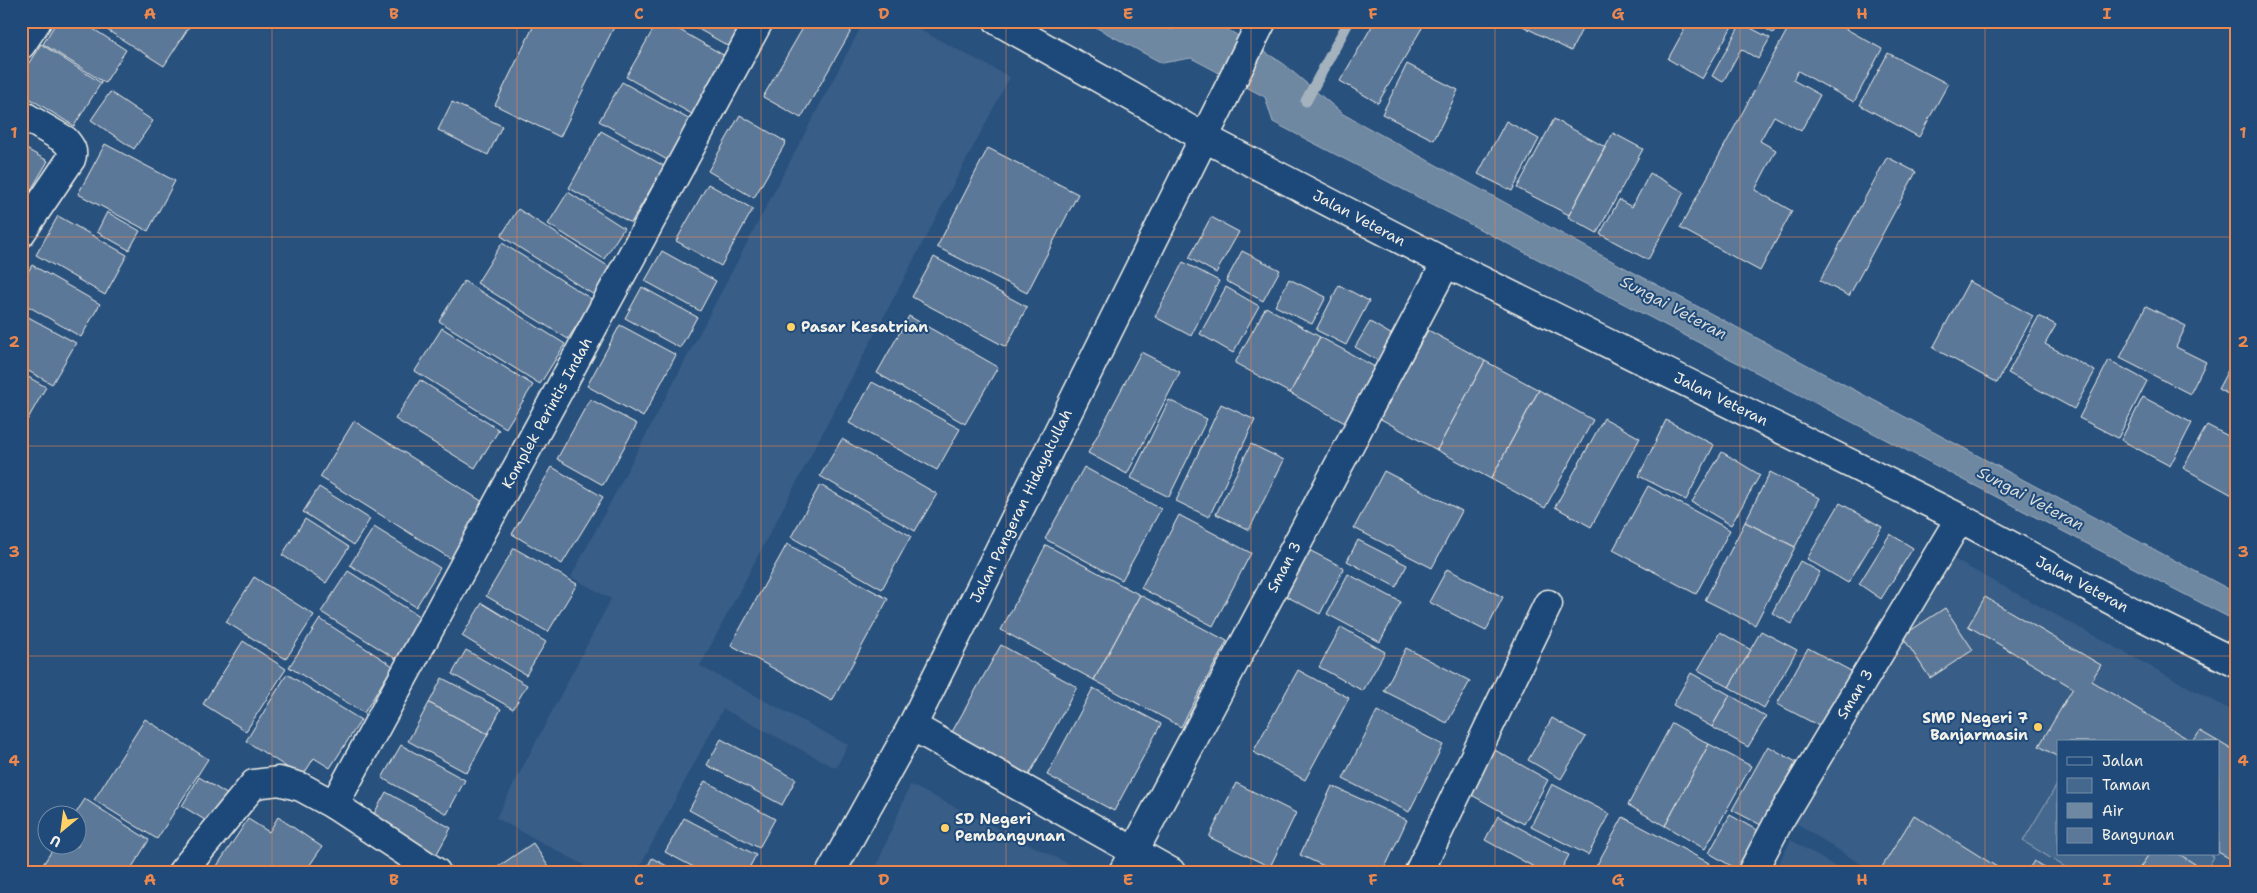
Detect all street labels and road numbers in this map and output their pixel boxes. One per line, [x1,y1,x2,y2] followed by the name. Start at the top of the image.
[1309,185,1409,251] street label: Jalan Veteran
[497,334,597,492] street label: Komplek Perintis Indah
[1671,368,1771,430] street label: Jalan Veteran
[965,406,1077,606] street label: Jalan Pangeran Hidayatullah
[1262,538,1306,596] street label: Sman 3
[2032,551,2132,617] street label: Jalan Veteran
[1832,665,1878,723] street label: Sman 3

